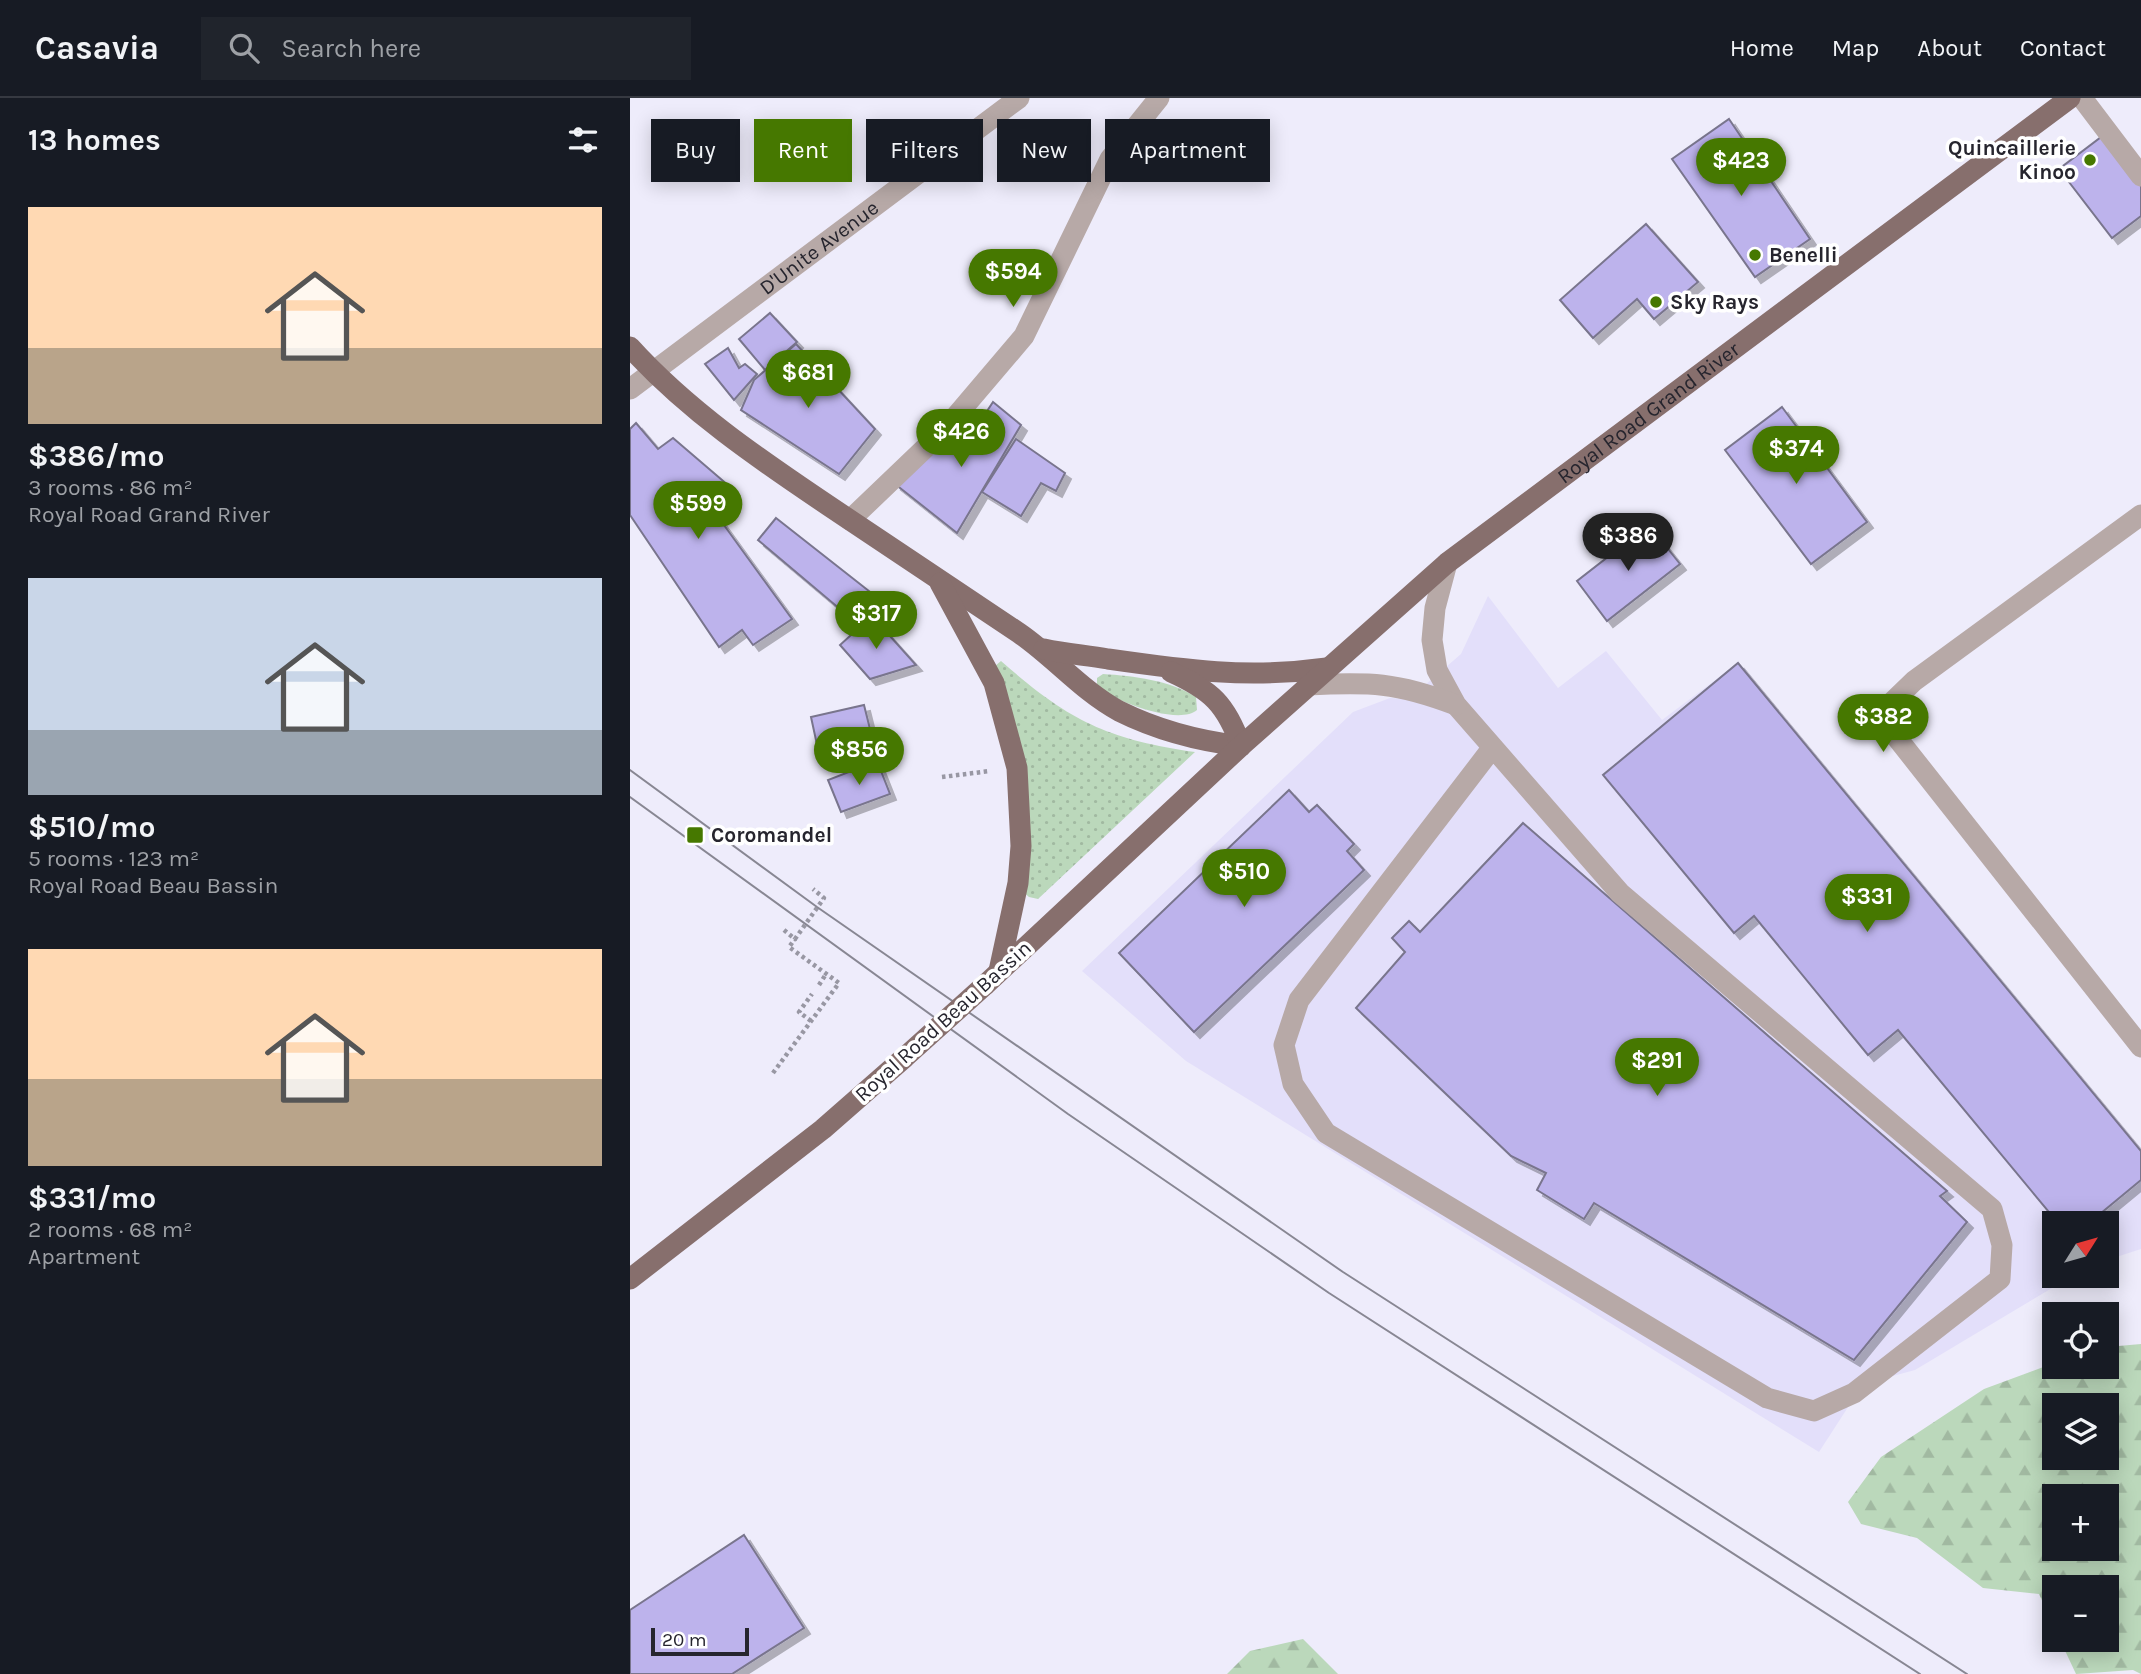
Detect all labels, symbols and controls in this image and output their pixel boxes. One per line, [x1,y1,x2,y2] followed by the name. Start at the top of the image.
[201,17,691,80] search box
[35,29,159,67] text: Casavia
[225,29,263,67] icon: search
[281,33,421,64] text: Search here
[1730,34,1794,62] text: Home
[1832,34,1879,62] text: Map
[1917,34,1982,62] text: About
[2020,34,2106,62] text: Contact
[651,119,740,182] chip: Buy
[754,119,852,182] chip: Rent
[866,119,983,182] chip: Filters
[997,119,1091,182] chip: New
[1105,119,1270,182] chip: Apartment
[564,121,602,159] icon: filters
[28,122,161,158] text: 13 homes
[1948,136,2076,184] place label: Quincaillerie Kinoo
[1700,139,1782,198] pin: $423
[1712,147,1770,174] text: $423
[2082,152,2098,168] marker: Quincaillerie Kinoo
[755,195,883,300] street label: D'Unite Avenue
[1769,243,1838,267] place label: Benelli
[1747,247,1763,263] marker: Benelli
[972,250,1054,309] pin: $594
[252,253,378,379] icon: home
[985,258,1041,285] text: $594
[1670,290,1759,314] place label: Sky Rays
[1648,294,1664,310] marker: Sky Rays
[1553,337,1744,488] street label: Royal Road Grand River
[767,350,849,410] pin: $681
[782,359,834,386] text: $681
[920,410,1002,469] pin: $426
[932,418,990,445] text: $426
[1755,426,1837,486] pin: $374
[1768,435,1824,462] text: $374
[28,438,165,474] text: $386/mo
[28,474,193,501] text: 3 rooms · 86 m²
[657,482,739,541] pin: $599
[669,490,727,517] text: $599
[28,501,270,528] text: Royal Road Grand River
[1587,514,1669,573] pin: $386
[1599,522,1657,549] text: $386
[835,592,917,651] pin: $317
[851,600,901,627] text: $317
[252,624,378,750] icon: home
[1842,694,1924,754] pin: $382
[1854,703,1912,730] text: $382
[818,728,900,787] pin: $856
[830,736,888,763] text: $856
[28,809,155,845] text: $510/mo
[711,823,832,847] place label: Coromandel
[685,825,705,845] marker: Coromandel
[28,845,199,872] text: 5 rooms · 123 m²
[1203,850,1285,909] pin: $510
[1218,858,1270,885] text: $510
[28,872,278,899] text: Royal Road Beau Bassin
[1826,874,1908,934] pin: $331
[1841,883,1893,910] text: $331
[850,936,1036,1106] street label: Royal Road Beau Bassin
[252,995,378,1121] icon: home
[1616,1038,1698,1098] pin: $291
[1631,1047,1683,1074] text: $291
[28,1180,156,1216] text: $331/mo
[2042,1211,2119,1288] north arrow
[2042,1211,2119,1652] map controls
[28,1216,192,1243] text: 2 rooms · 68 m²
[28,1243,140,1270] text: Apartment
[2042,1302,2119,1379] button: locate
[2042,1393,2119,1470] button: layers
[2042,1484,2119,1561] button: +
[2042,1575,2119,1652] button: −
[651,1625,749,1657] scale bar
[662,1629,707,1651] text: 20 m

